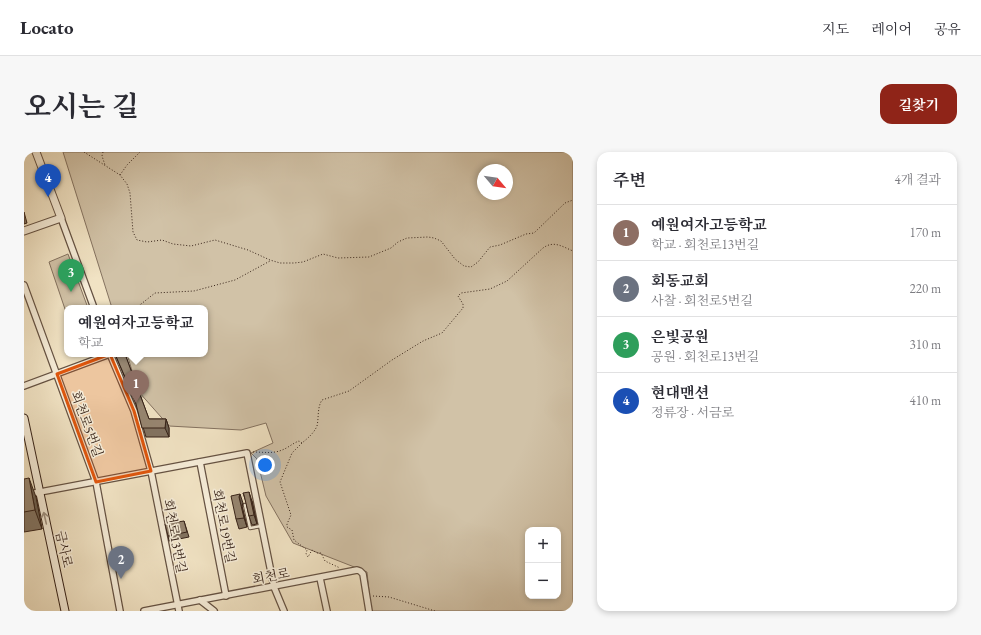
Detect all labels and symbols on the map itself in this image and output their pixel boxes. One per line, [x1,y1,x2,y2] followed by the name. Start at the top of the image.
[35,164,61,197] pin: 4
[477,164,513,200] north arrow
[58,259,84,292] pin: 3
[123,370,149,403] pin: 1
[67,389,107,459] street label: 회천로5번길
[255,455,275,475] your location
[208,487,240,565] street label: 회천로19번길
[159,497,191,575] street label: 회천로13번길
[40,512,48,525] one-way arrow
[51,529,77,570] street label: 금사로
[108,546,134,579] pin: 2
[251,564,292,588] street label: 회천로

